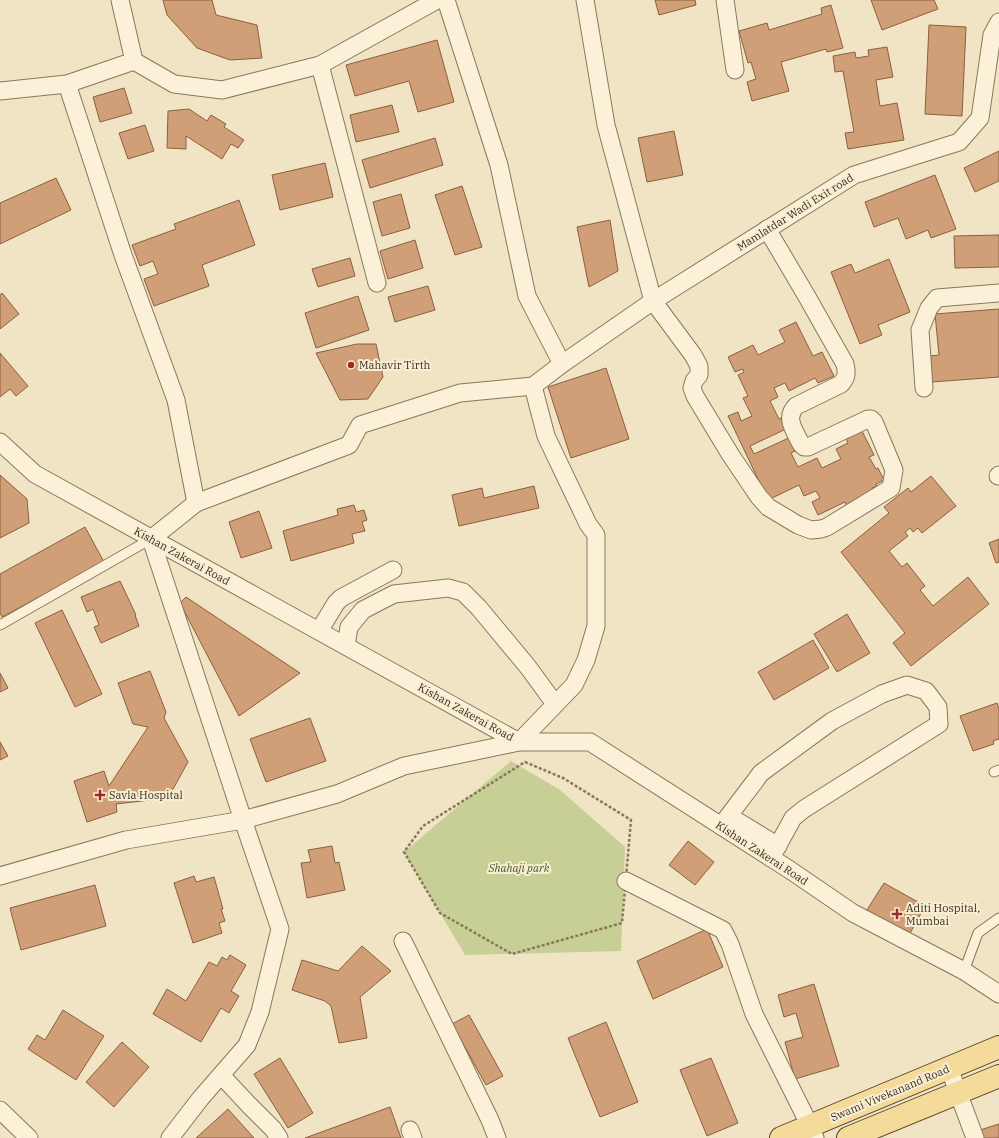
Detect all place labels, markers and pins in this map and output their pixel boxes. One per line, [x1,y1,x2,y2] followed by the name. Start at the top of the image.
[359,358,431,372] place label: Mahavir Tirth
[346,360,356,370] marker: Mahavir Tirth
[109,788,183,802] place label: Savla Hospital
[94,789,106,801] marker: Savla Hospital
[906,901,980,928] place label: Aditi Hospital, Mumbai
[891,908,903,920] marker: Aditi Hospital, Mumbai

